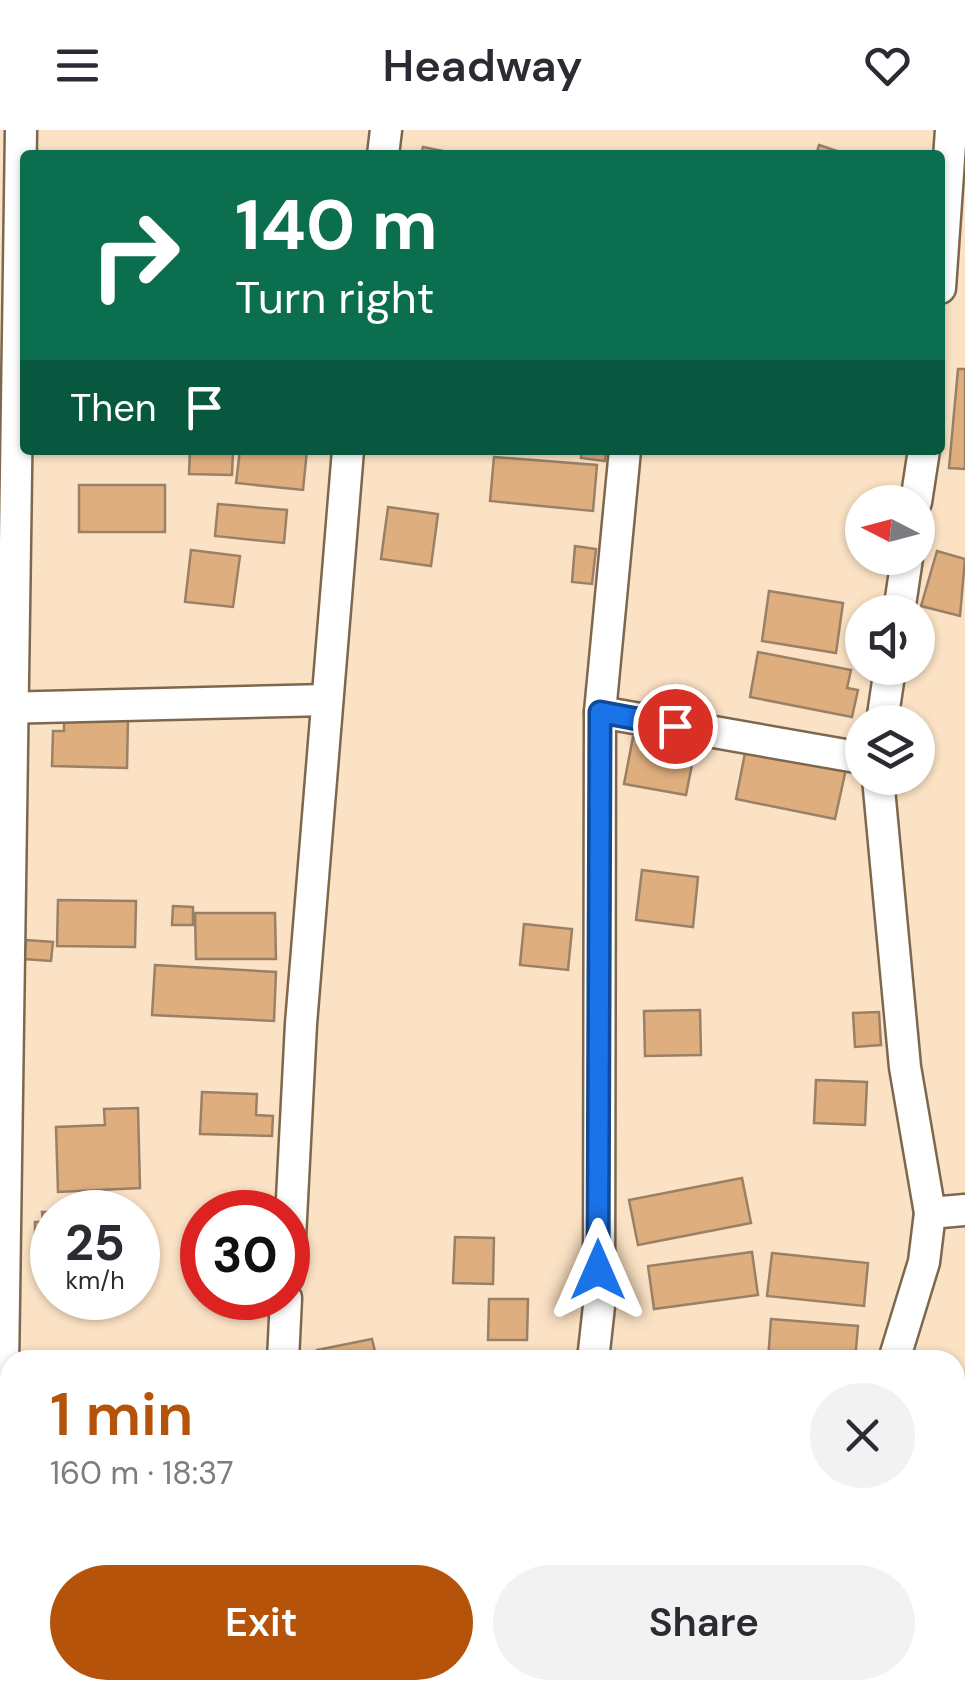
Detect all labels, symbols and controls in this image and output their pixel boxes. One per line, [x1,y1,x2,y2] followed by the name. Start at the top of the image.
[383,36,582,95] text: Headway
[50,38,105,93] icon: menu
[860,38,915,93] icon: heart
[235,180,438,271] text: 140 m
[70,190,200,320] icon: right
[235,268,434,327] text: Turn right
[177,380,232,435] icon: arrive
[70,383,157,433] text: Then
[845,485,935,575] north arrow
[845,485,935,795] map controls
[845,595,935,685] button: sound
[633,684,718,769] pin
[648,699,703,754] icon: arrive
[845,705,935,795] button: layers
[180,1190,310,1320] speed limit sign: 30
[65,1210,125,1276] text: 25
[546,1218,650,1322] position arrow
[65,1264,125,1297] text: km/h
[50,1375,193,1454] text: 1 min
[810,1383,915,1488] button: close
[50,1452,234,1494] text: 160 m · 18:37
[50,1565,473,1680] button: Exit
[493,1565,915,1680] button: Share

